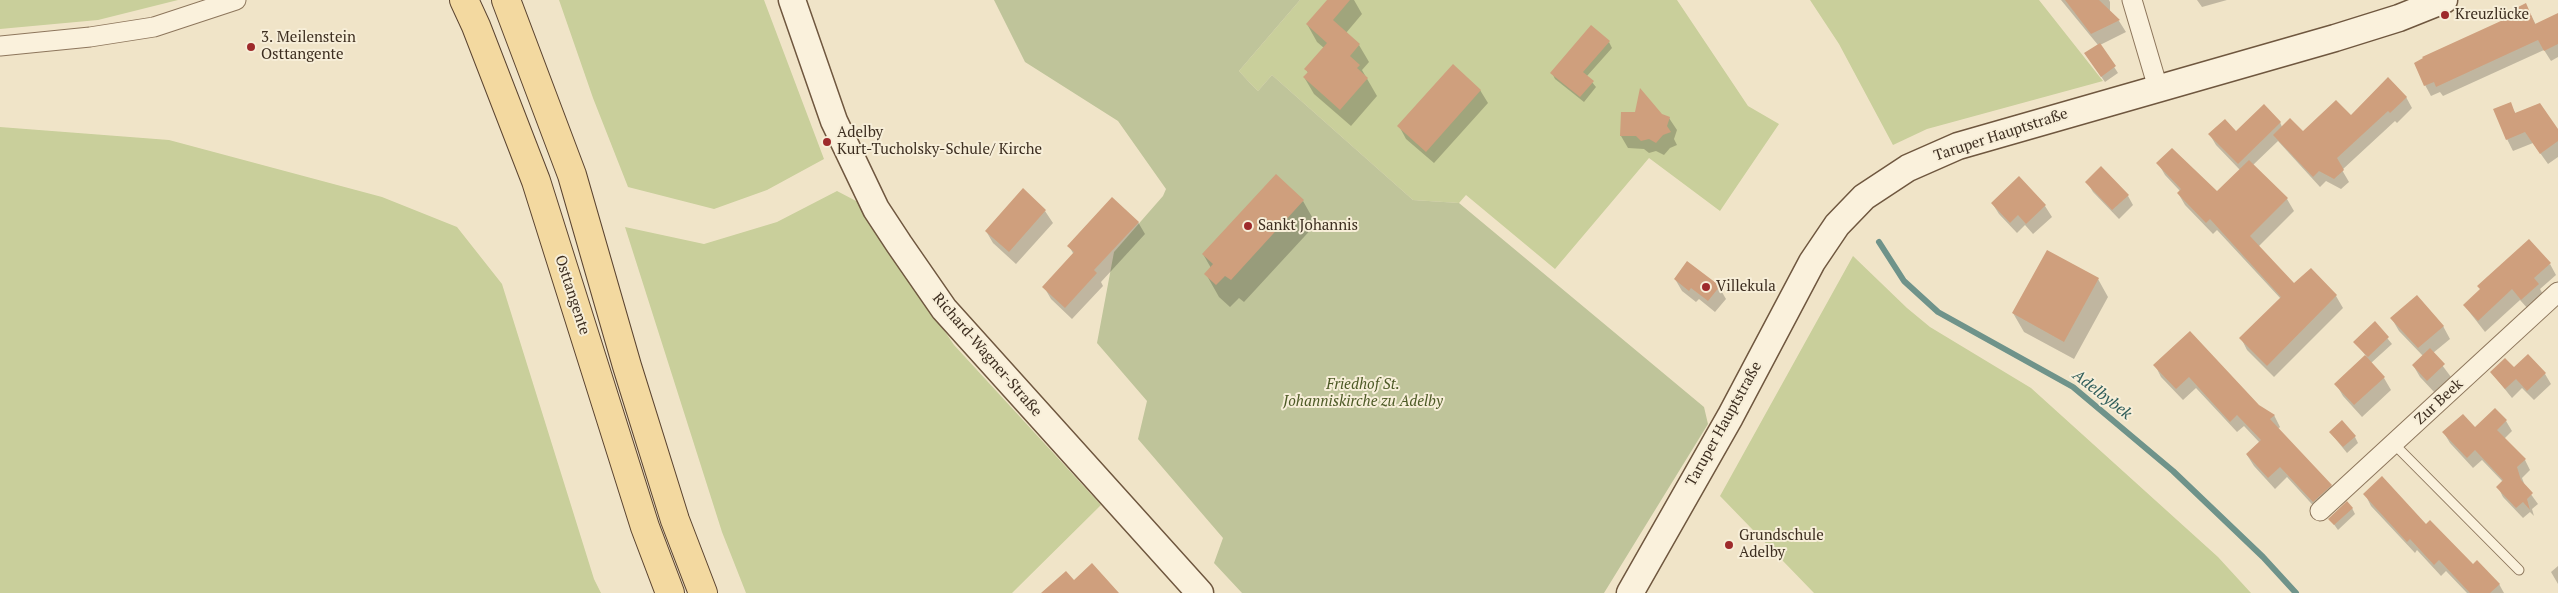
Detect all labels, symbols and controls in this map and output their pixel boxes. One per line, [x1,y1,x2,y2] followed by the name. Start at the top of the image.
[2455,6,2529,24] place label: Kreuzlücke
[2439,9,2451,21] marker: Kreuzlücke
[261,29,356,64] place label: 3. Meilenstein Osttangente
[245,41,257,53] marker: 3. Meilenstein Osttangente
[1932,105,2070,165] street label: Taruper Hauptstraße
[837,124,1042,159] place label: Adelby Kurt-Tucholsky-Schule/ Kirche
[821,136,833,148] marker: Adelby Kurt-Tucholsky-Schule/ Kirche
[1258,217,1358,235] place label: Sankt Johannis
[1242,220,1254,232] marker: Sankt Johannis
[551,253,593,337] street label: Osttangente
[1716,278,1776,296] place label: Villekula
[1700,281,1712,293] marker: Villekula
[928,290,1046,420] street label: Richard-Wagner-Straße
[1682,359,1766,489] street label: Taruper Hauptstraße
[2069,366,2135,424] water label: Adelbybek
[2411,375,2467,429] street label: Zur Beek
[1283,376,1443,411] park label: Friedhof St. Johanniskirche zu Adelby
[1739,527,1824,562] place label: Grundschule Adelby
[1723,539,1735,551] marker: Grundschule Adelby

